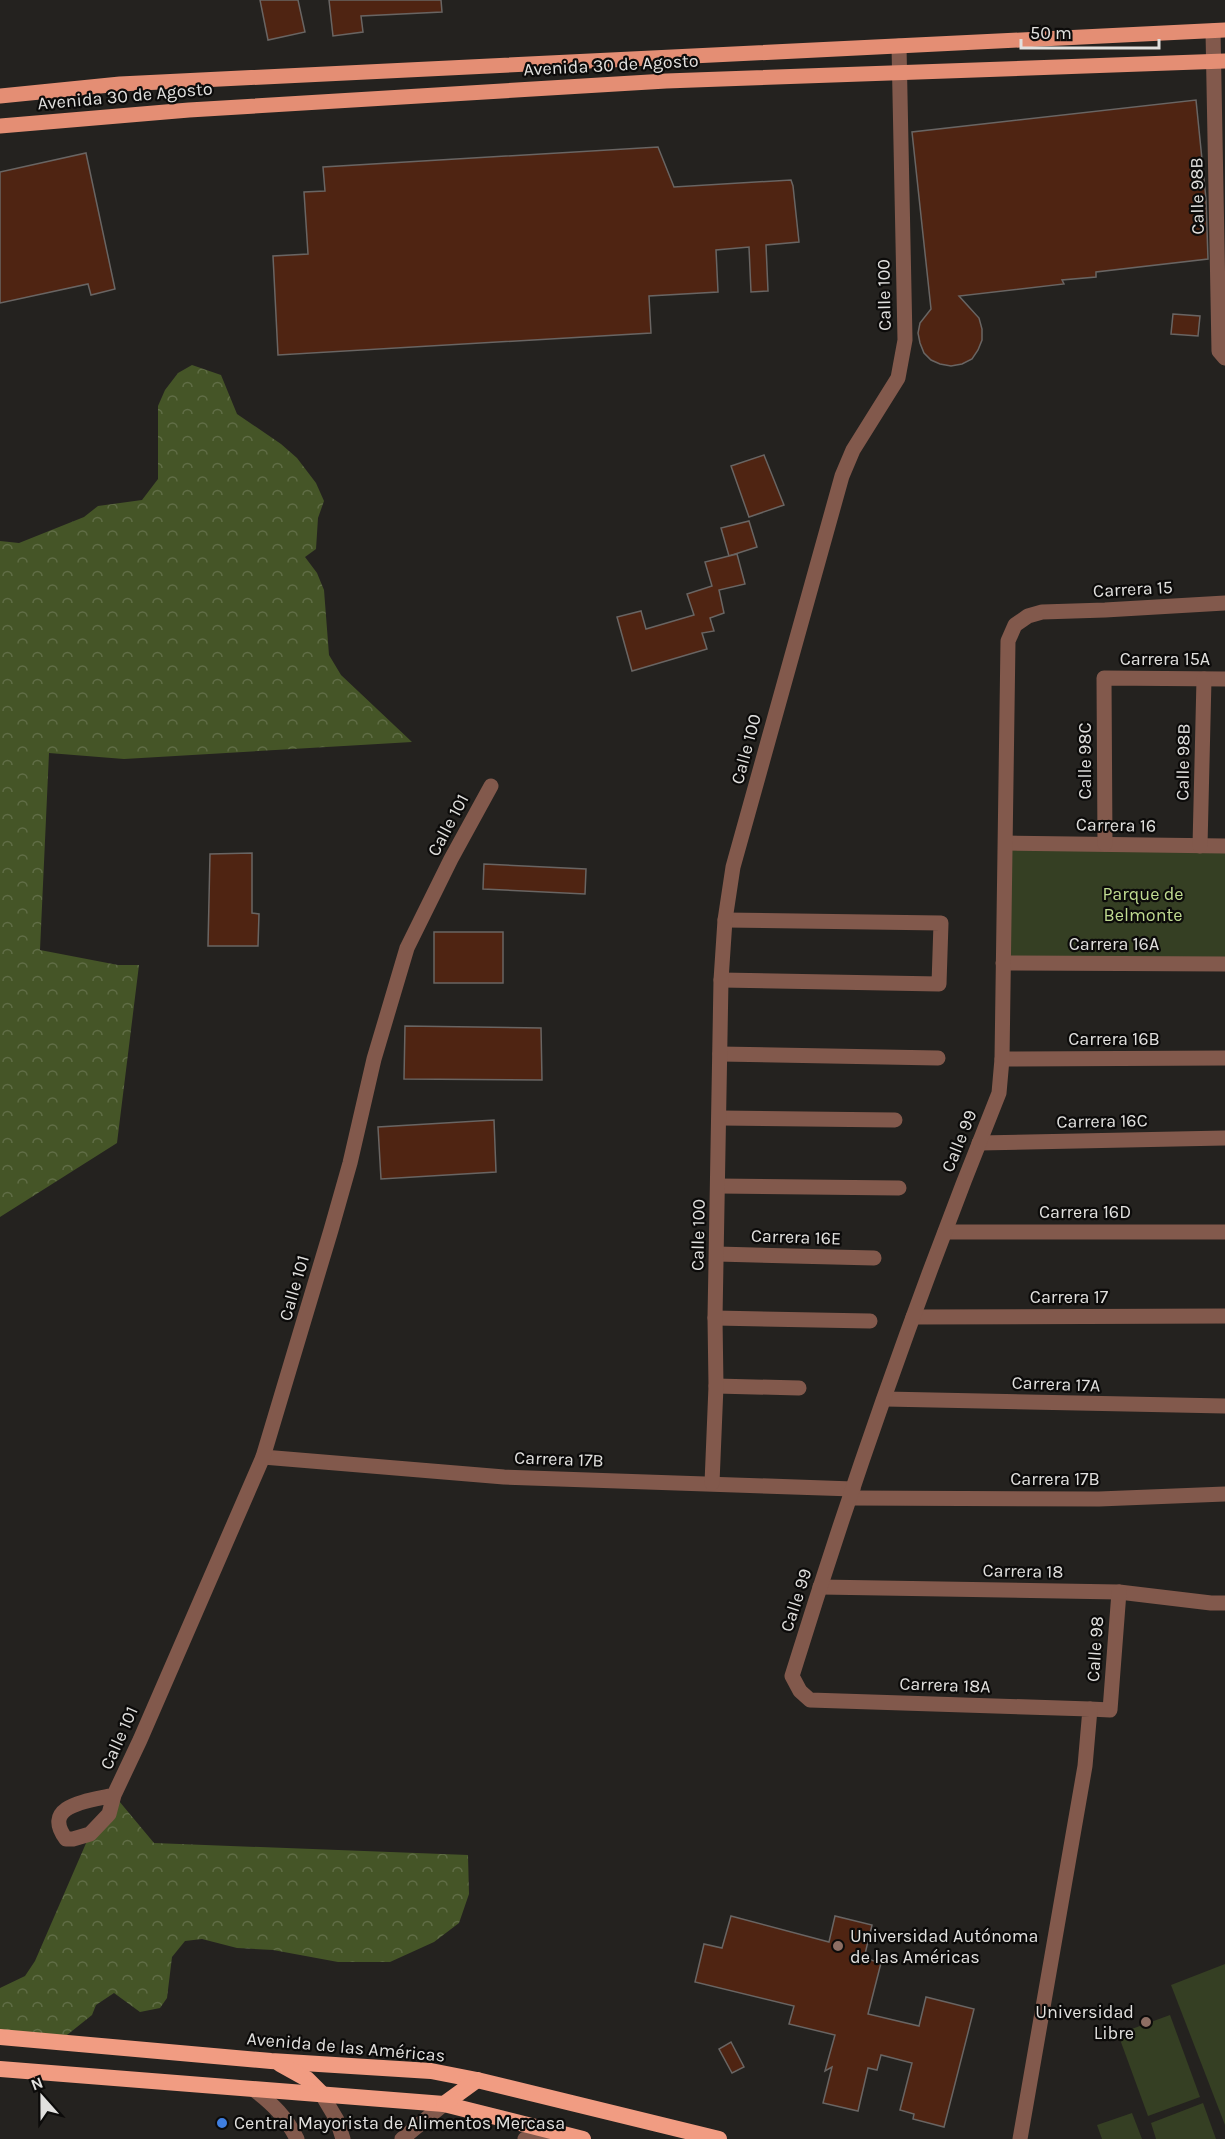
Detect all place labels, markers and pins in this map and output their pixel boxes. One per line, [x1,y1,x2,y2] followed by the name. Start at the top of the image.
[850,1925,1038,1968] place label: Universidad Autónoma de las Américas
[831,1939,845,1953] marker: Universidad Autónoma de las Américas
[1035,2001,1134,2044] place label: Universidad Libre
[1139,2015,1153,2029] marker: Universidad Libre
[234,2112,565,2134] place label: Central Mayorista de Alimentos Mercasa
[215,2116,229,2130] marker: Central Mayorista de Alimentos Mercasa

